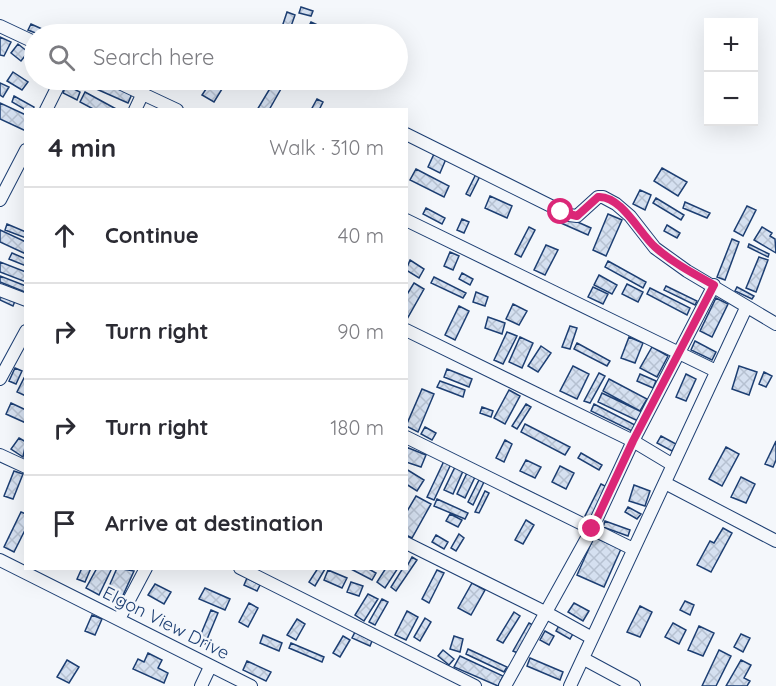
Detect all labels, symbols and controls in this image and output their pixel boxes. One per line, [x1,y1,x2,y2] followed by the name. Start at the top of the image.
[704,18,758,126] map controls
[704,18,758,72] button: +
[24,24,408,90] search box
[45,41,78,74] icon: search
[93,43,214,71] text: Search here
[704,72,758,126] button: −
[48,131,116,164] text: 4 min
[269,135,384,160] text: Walk · 310 m
[547,198,573,224] route start
[48,219,81,252] icon: ahead
[105,221,199,249] text: Continue
[338,223,384,248] text: 40 m
[48,315,81,348] icon: right
[105,317,209,345] text: Turn right
[337,319,384,344] text: 90 m
[48,411,81,444] icon: right
[105,413,209,441] text: Turn right
[330,415,384,440] text: 180 m
[48,507,81,540] icon: arrive
[105,509,323,537] text: Arrive at destination
[578,515,604,541] route end
[99,581,233,664] street label: Elgon View Drive

